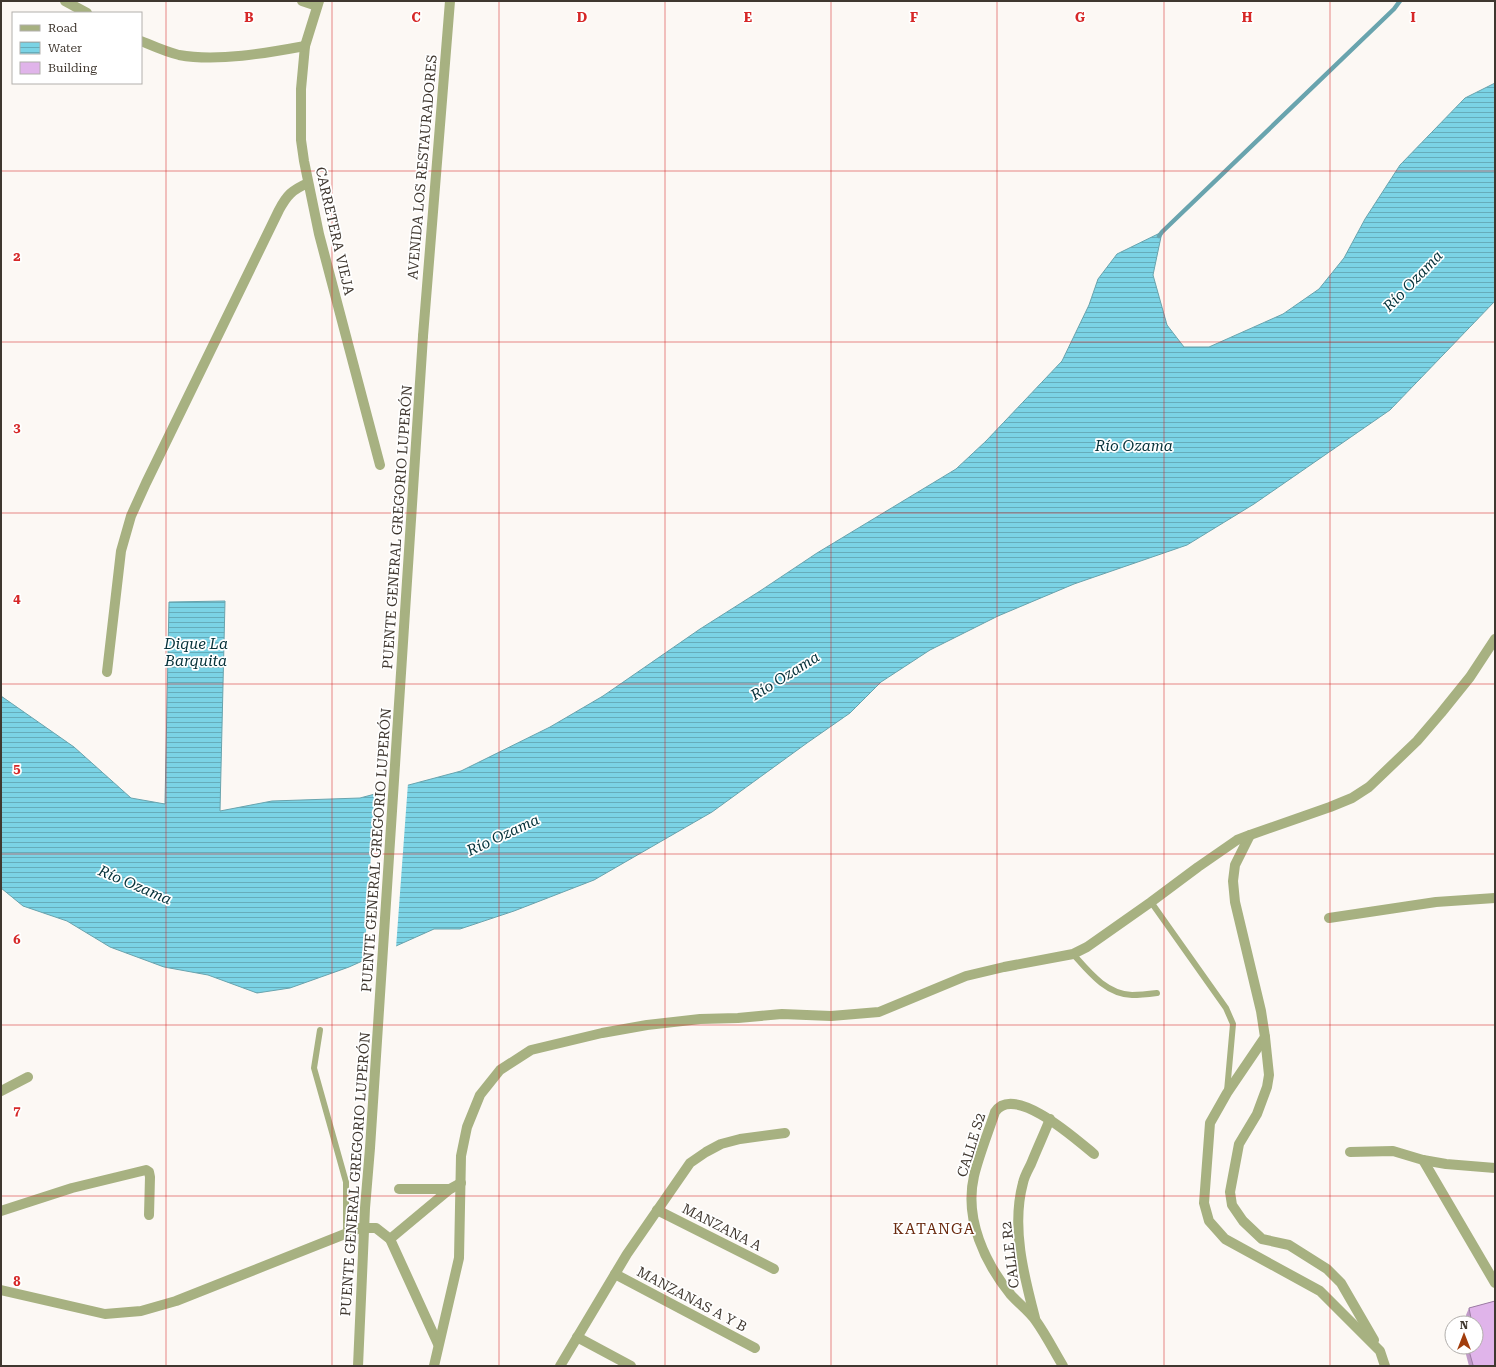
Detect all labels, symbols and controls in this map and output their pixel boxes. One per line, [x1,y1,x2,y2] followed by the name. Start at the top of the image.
[244,10,254,25] text: B
[411,10,421,25] text: C
[577,10,587,25] text: D
[744,10,752,25] text: E
[910,10,918,25] text: F
[1075,10,1085,25] text: G
[1242,10,1253,25] text: H
[1410,10,1416,25] text: I
[12,12,142,84] legend
[48,21,78,35] text: Road
[48,41,82,55] text: Water
[404,54,440,280] street label: AVENIDA LOS RESTAURADORES
[48,61,97,75] text: Building
[312,165,358,297] street label: CARRETERA VIEJA
[1379,247,1447,316] water label: Río Ozama
[13,249,21,264] text: 2
[379,384,415,670] street label: PUENTE GENERAL GREGORIO LUPERÓN
[13,420,21,435] text: 3
[1094,437,1173,455] water label: Río Ozama
[13,591,21,606] text: 4
[163,635,228,670] water label: Dique La Barquita
[746,648,823,705] water label: Río Ozama
[358,707,394,993] street label: PUENTE GENERAL GREGORIO LUPERÓN
[13,761,21,776] text: 5
[463,810,542,860] water label: Río Ozama
[95,861,174,908] water label: Río Ozama
[13,932,21,947] text: 6
[337,1031,373,1317] street label: PUENTE GENERAL GREGORIO LUPERÓN
[13,1103,21,1118] text: 7
[954,1111,988,1179] street label: CALLE S2
[680,1200,765,1254] street label: MANZANA A
[893,1220,975,1238] district label: KATANGA
[998,1221,1022,1289] street label: CALLE R2
[634,1263,750,1335] street label: MANZANAS A Y B
[13,1274,21,1289] text: 8
[1444,1315,1484,1355] north arrow
[1460,1319,1469,1332] text: N

